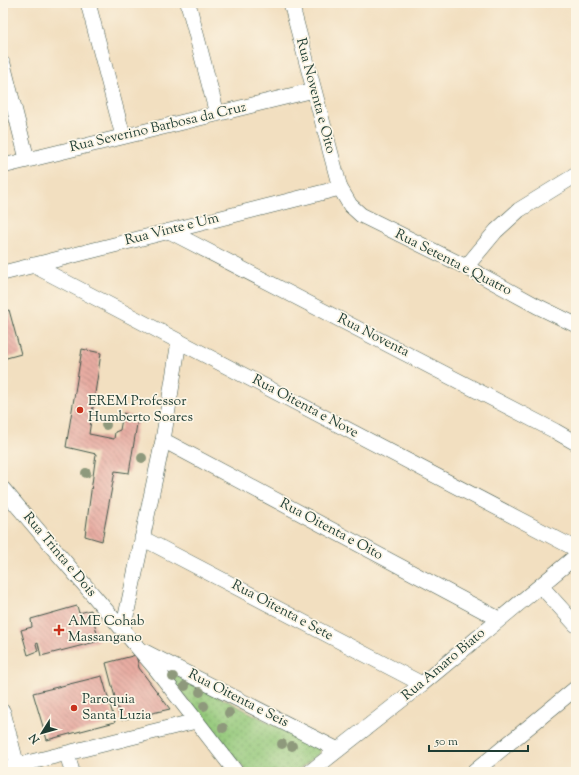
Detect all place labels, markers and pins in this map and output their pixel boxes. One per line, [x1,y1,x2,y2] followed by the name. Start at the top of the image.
[88,392,193,428] place label: EREM Professor Humberto Soares
[75,405,85,415] marker: EREM Professor Humberto Soares
[68,612,145,648] place label: AME Cohab Massangano
[53,624,65,636] marker: AME Cohab Massangano
[82,690,152,726] place label: Paroquia Santa Luzia
[69,703,79,713] marker: Paroquia Santa Luzia

